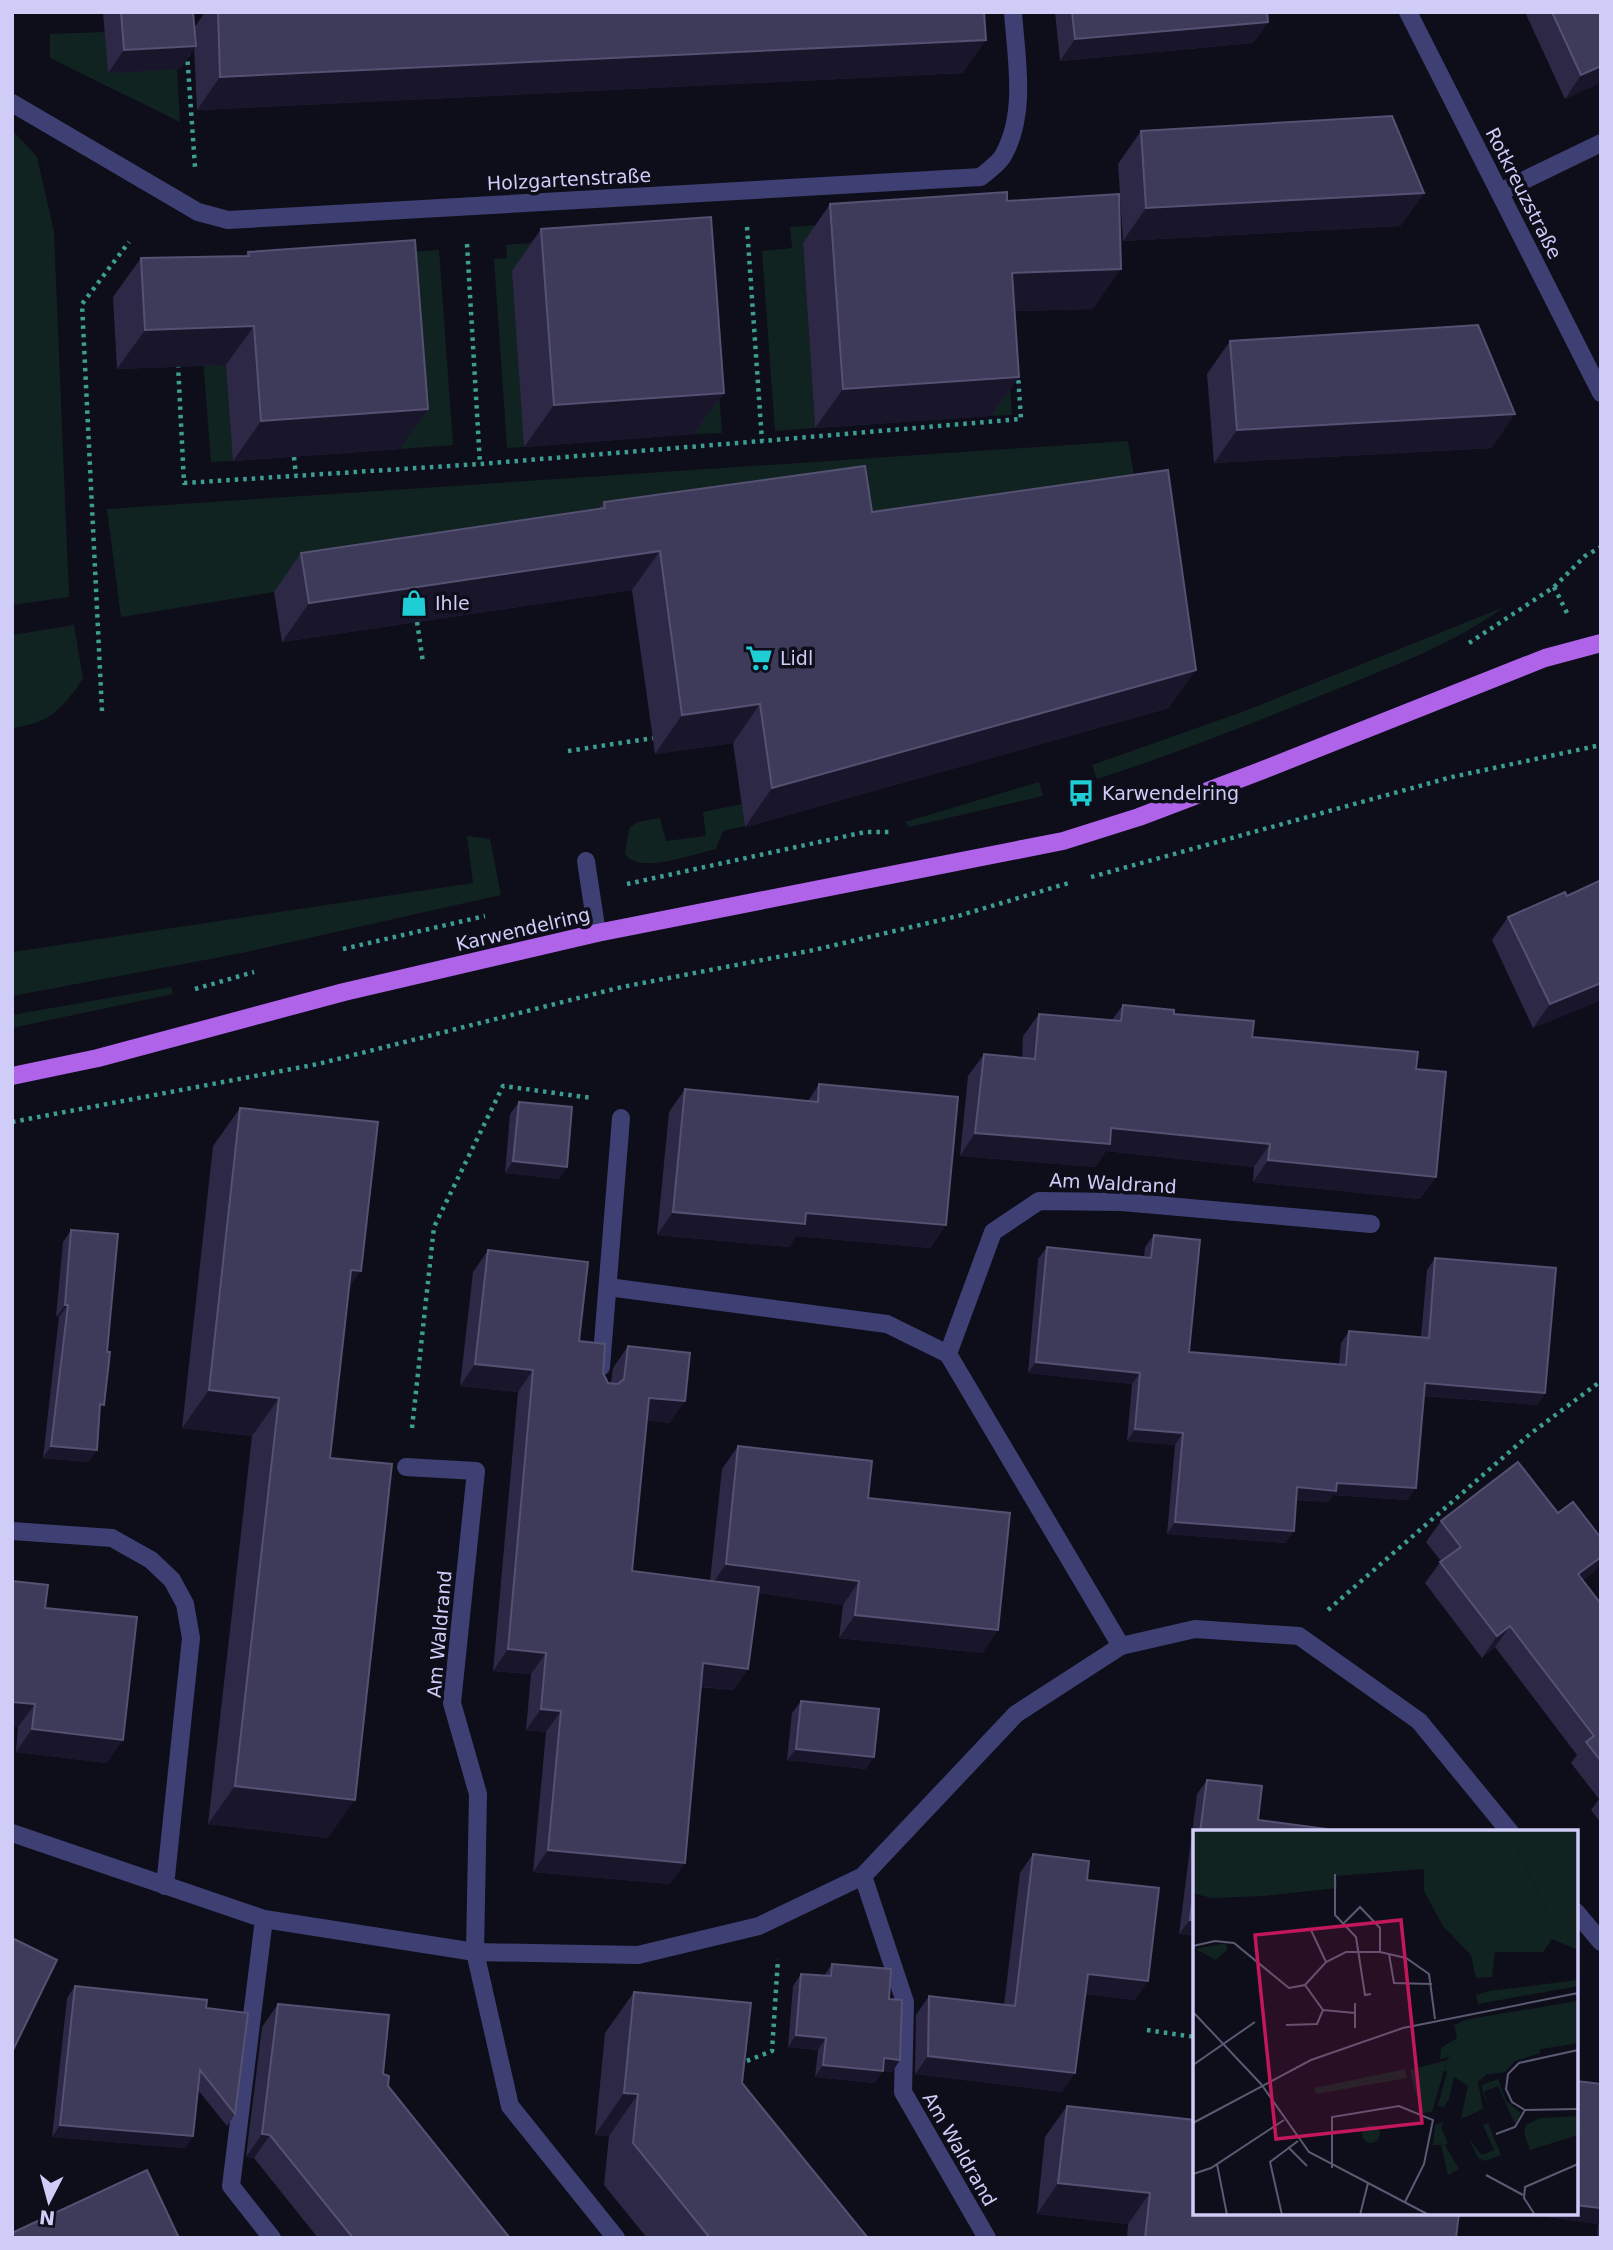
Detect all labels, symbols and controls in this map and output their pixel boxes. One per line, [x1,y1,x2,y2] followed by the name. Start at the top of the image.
[1482,124,1566,262] street label: Rotkreuzstraße
[486,164,652,194] street label: Holzgartenstraße
[399,588,429,618] shop icon: Ihle
[435,592,470,614] place label: Ihle
[744,643,774,673] supermarket icon: Lidl
[780,647,813,669] place label: Lidl
[1066,778,1096,808] bus stop icon: Karwendelring
[1102,782,1239,804] place label: Karwendelring
[454,903,592,955] street label: Karwendelring
[1049,1169,1177,1197] street label: Am Waldrand
[422,1569,456,1699] street label: Am Waldrand
[1193,1830,1578,2215] inset map
[919,2088,1001,2210] street label: Am Waldrand
[14,2166,84,2236] north arrow
[38,2206,56,2230] text: N

